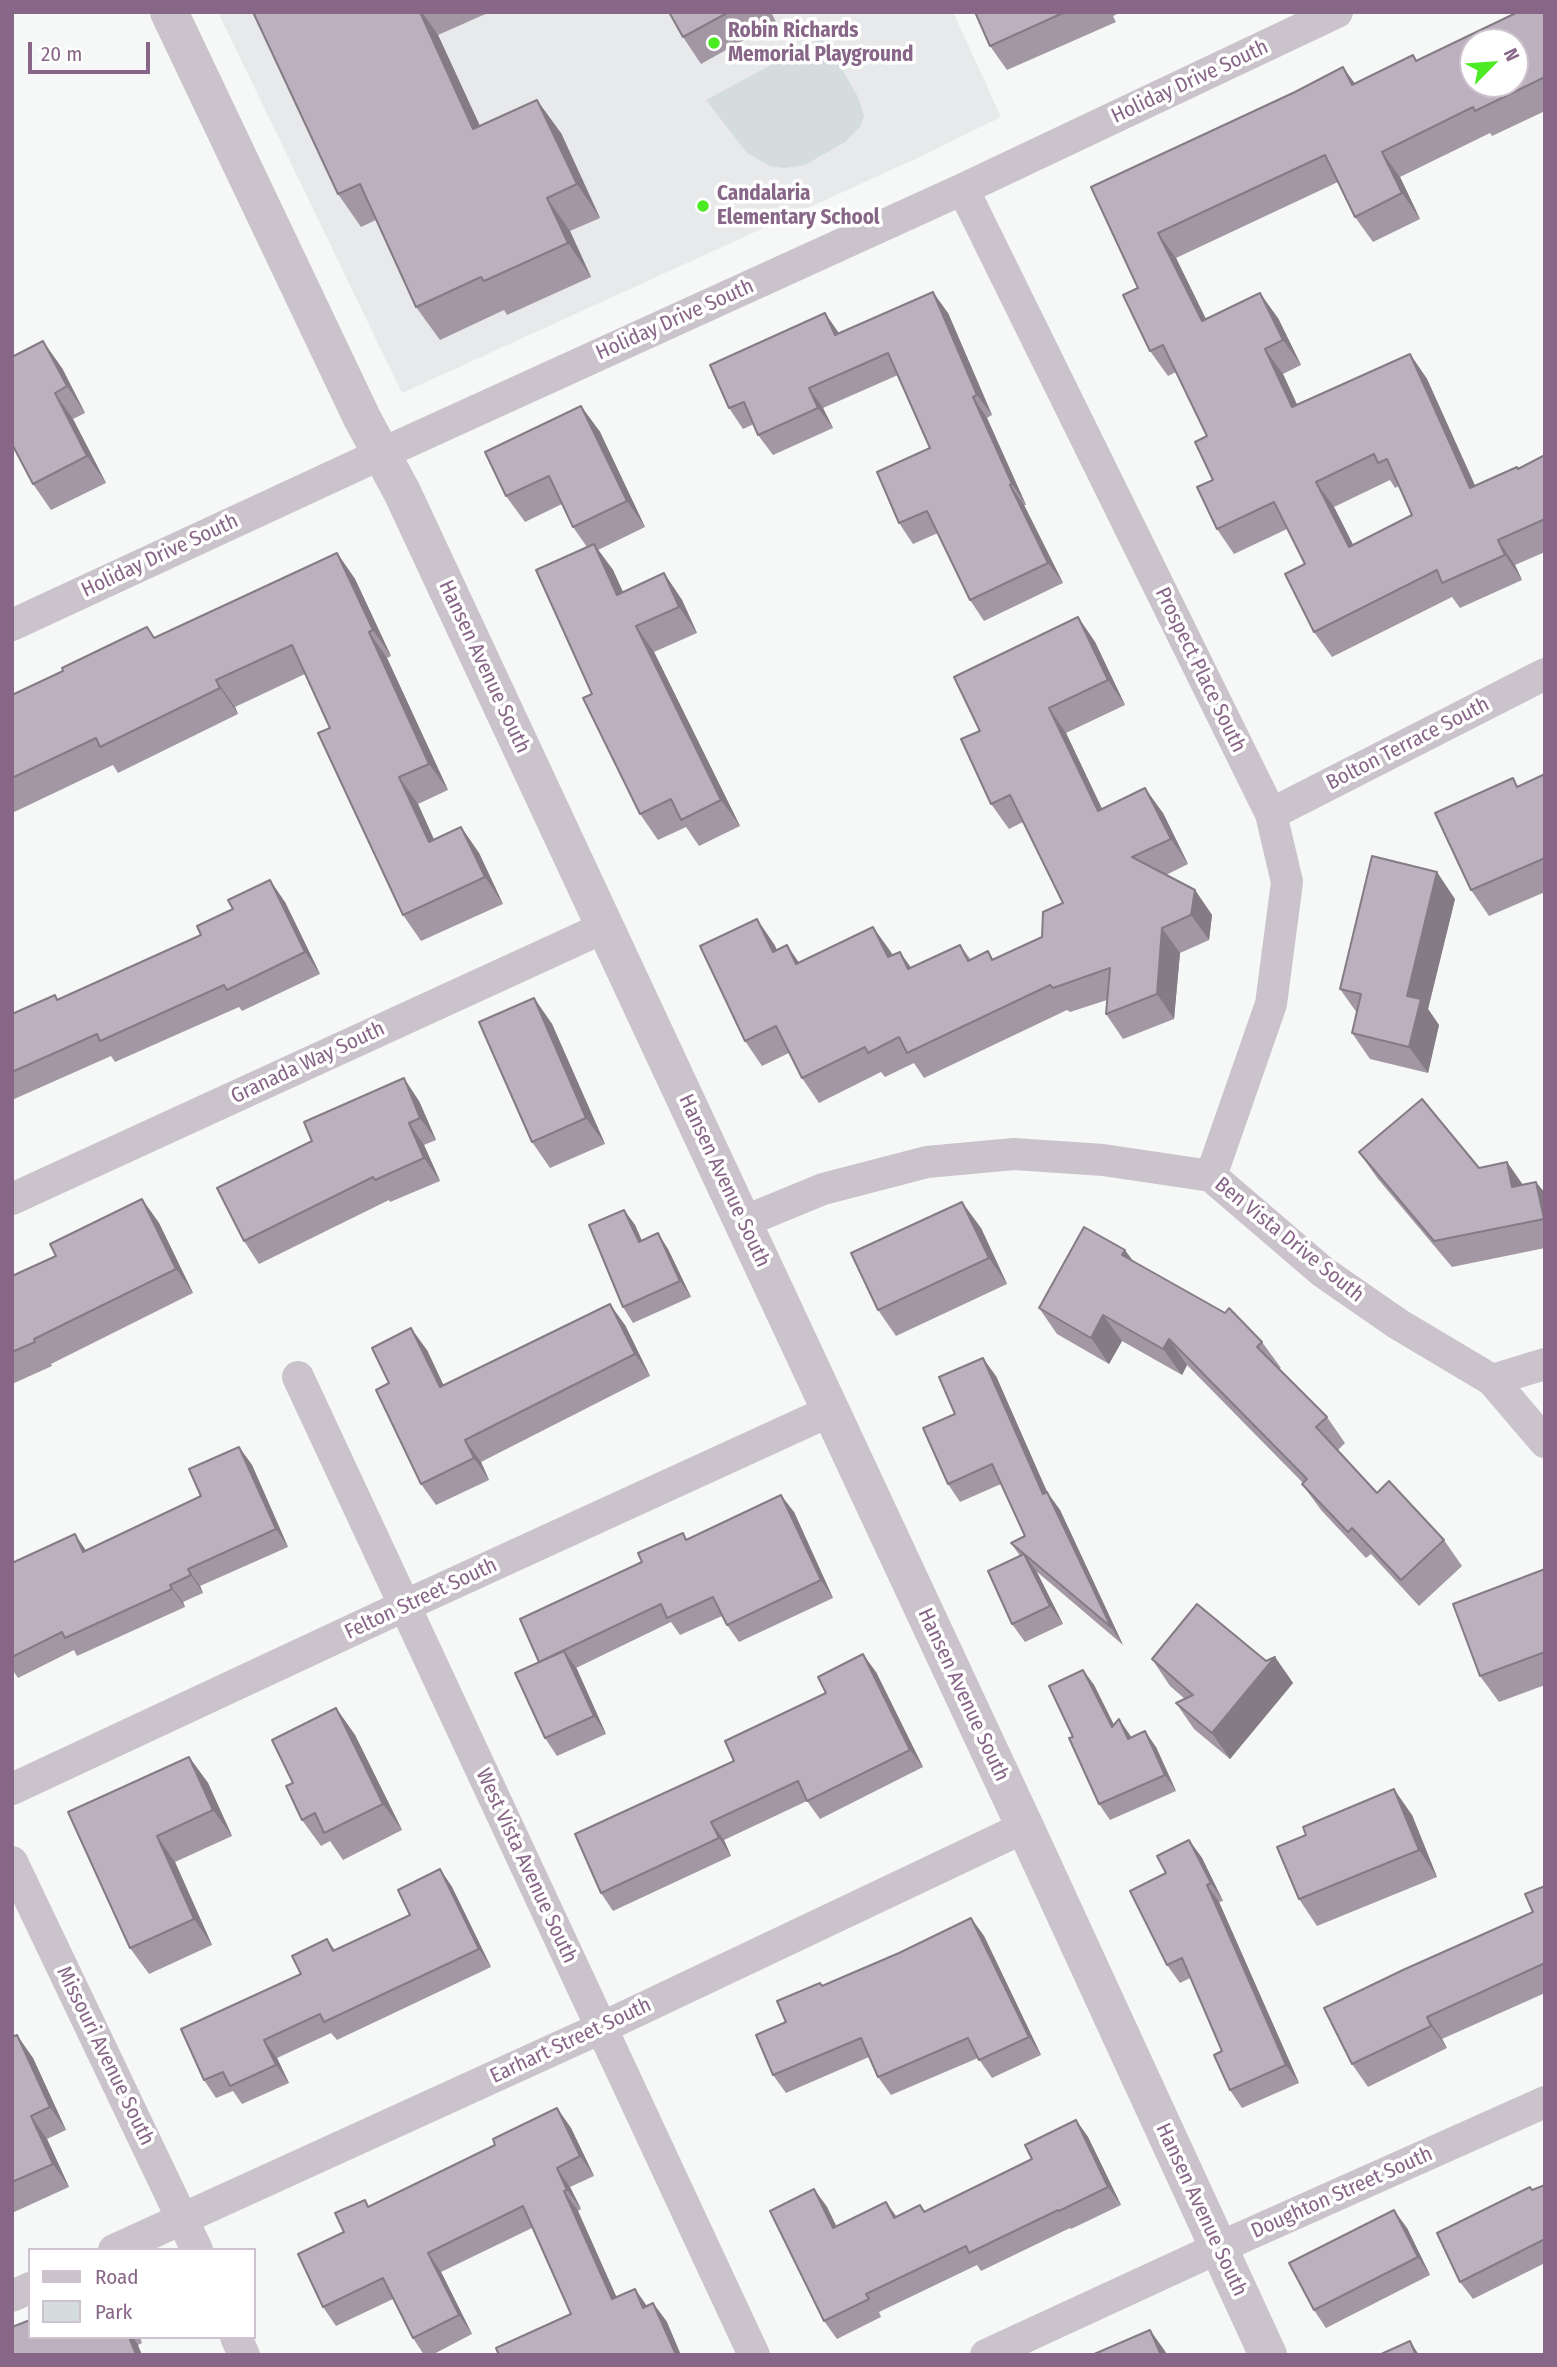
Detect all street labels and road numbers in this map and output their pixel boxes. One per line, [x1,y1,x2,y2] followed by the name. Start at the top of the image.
[1108,35,1272,129] street label: Holiday Drive South
[592,274,758,366] street label: Holiday Drive South
[78,509,242,603] street label: Holiday Drive South
[433,577,535,757] street label: Hansen Avenue South
[1149,583,1251,757] street label: Prospect Place South
[1322,692,1494,796] street label: Bolton Terrace South
[227,1016,389,1110] street label: Granada Way South
[673,1091,775,1271] street label: Hansen Avenue South
[1209,1172,1369,1308] street label: Ben Vista Drive South
[341,1553,501,1645] street label: Felton Street South
[912,1605,1014,1785] street label: Hansen Avenue South
[470,1765,582,1967] street label: West Vista Avenue South
[51,1962,159,2150] street label: Missouri Avenue South
[487,1993,655,2089] street label: Earhart Street South
[1150,2120,1252,2300] street label: Hansen Avenue South
[1247,2142,1437,2244] street label: Doughton Street South

